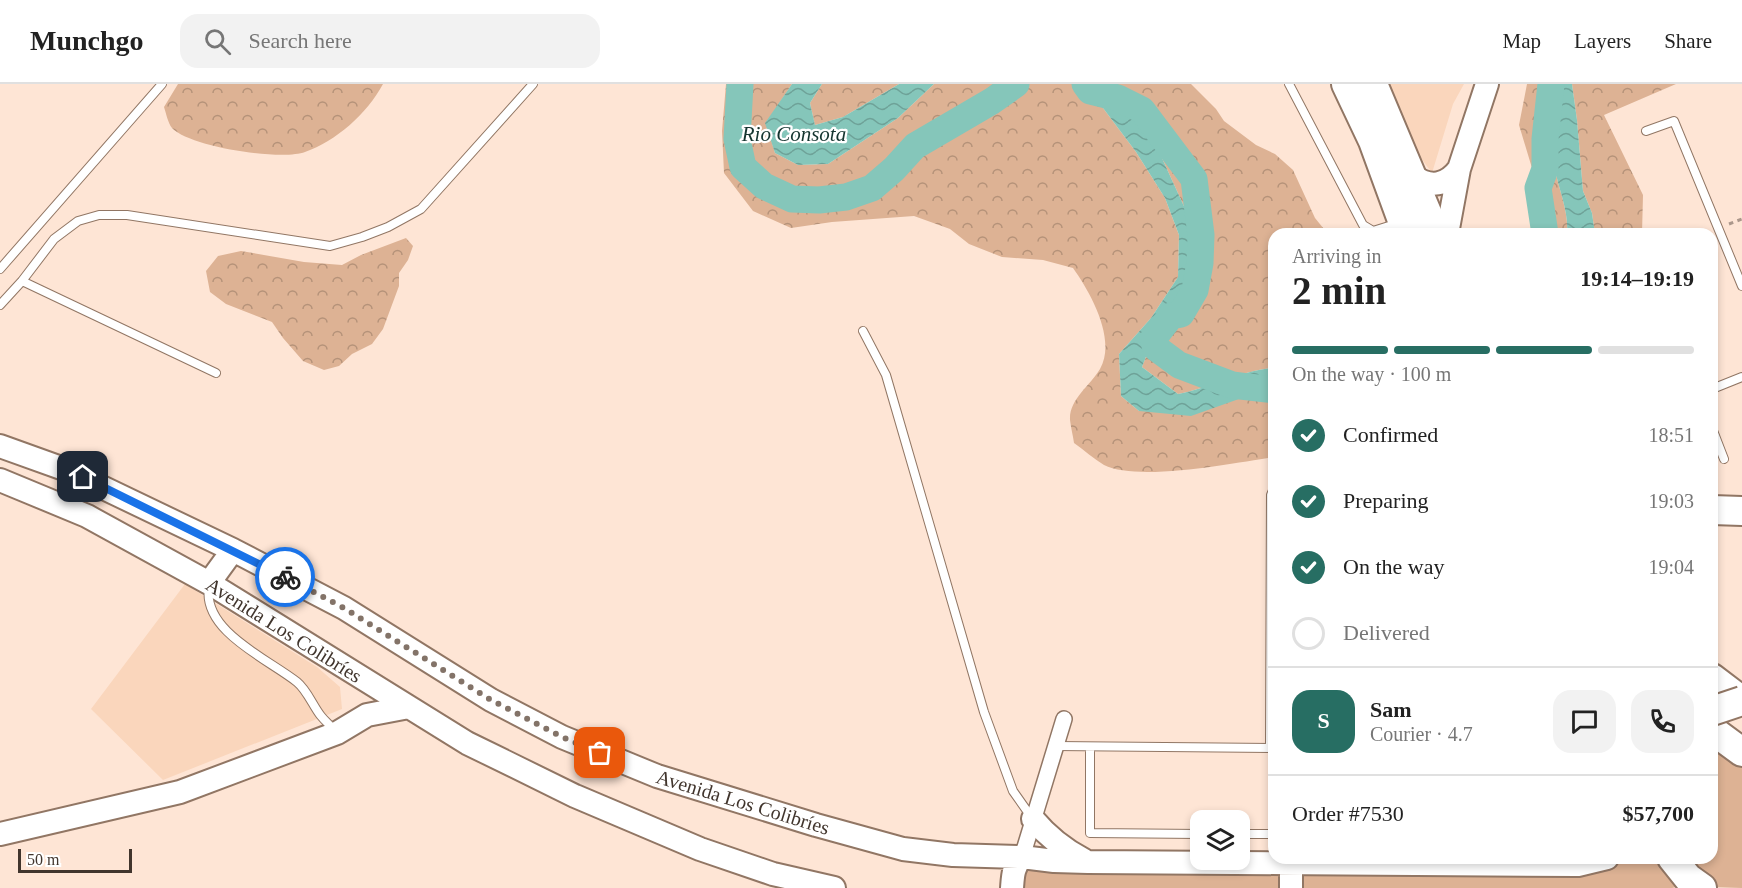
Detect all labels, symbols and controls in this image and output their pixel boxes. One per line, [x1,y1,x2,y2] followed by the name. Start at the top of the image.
[180,14,600,68] search box
[30,25,144,56] text: Munchgo
[201,25,234,58] icon: search
[249,28,352,53] text: Search here
[1503,29,1541,53] text: Map
[1574,29,1631,53] text: Layers
[1664,29,1712,53] text: Share
[741,122,846,146] water label: Rio Consota
[1292,245,1381,267] text: Arriving in
[1580,266,1694,291] text: 19:14–19:19
[1292,269,1386,312] text: 2 min
[1292,363,1451,385] text: On the way · 100 m
[1292,419,1325,452] icon: check
[1343,422,1438,447] text: Confirmed
[1648,424,1694,446] text: 18:51
[57,451,108,502] pin
[66,460,99,493] icon: home
[1292,485,1325,518] icon: check
[1343,488,1429,513] text: Preparing
[1648,490,1694,512] text: 19:03
[255,547,315,607] courier
[1292,551,1325,584] icon: check
[1343,554,1444,579] text: On the way
[1648,556,1694,578] text: 19:04
[269,561,302,594] icon: bike
[202,573,366,687] street label: Avenida Los Colibríes
[1343,620,1430,645] text: Delivered
[1553,690,1616,753] button: chat
[1631,690,1694,753] button: phone
[1370,697,1412,722] text: Sam
[1317,708,1330,733] text: S
[1370,723,1473,745] text: Courier · 4.7
[574,727,625,778] pin
[583,736,616,769] icon: bag
[654,765,832,839] street label: Avenida Los Colibríes
[1292,801,1404,826] text: Order #7530
[1623,801,1694,826] text: $57,700
[1190,810,1250,870] map controls
[1190,810,1250,870] button: layers
[18,846,132,874] scale bar
[27,851,59,868] text: 50 m

